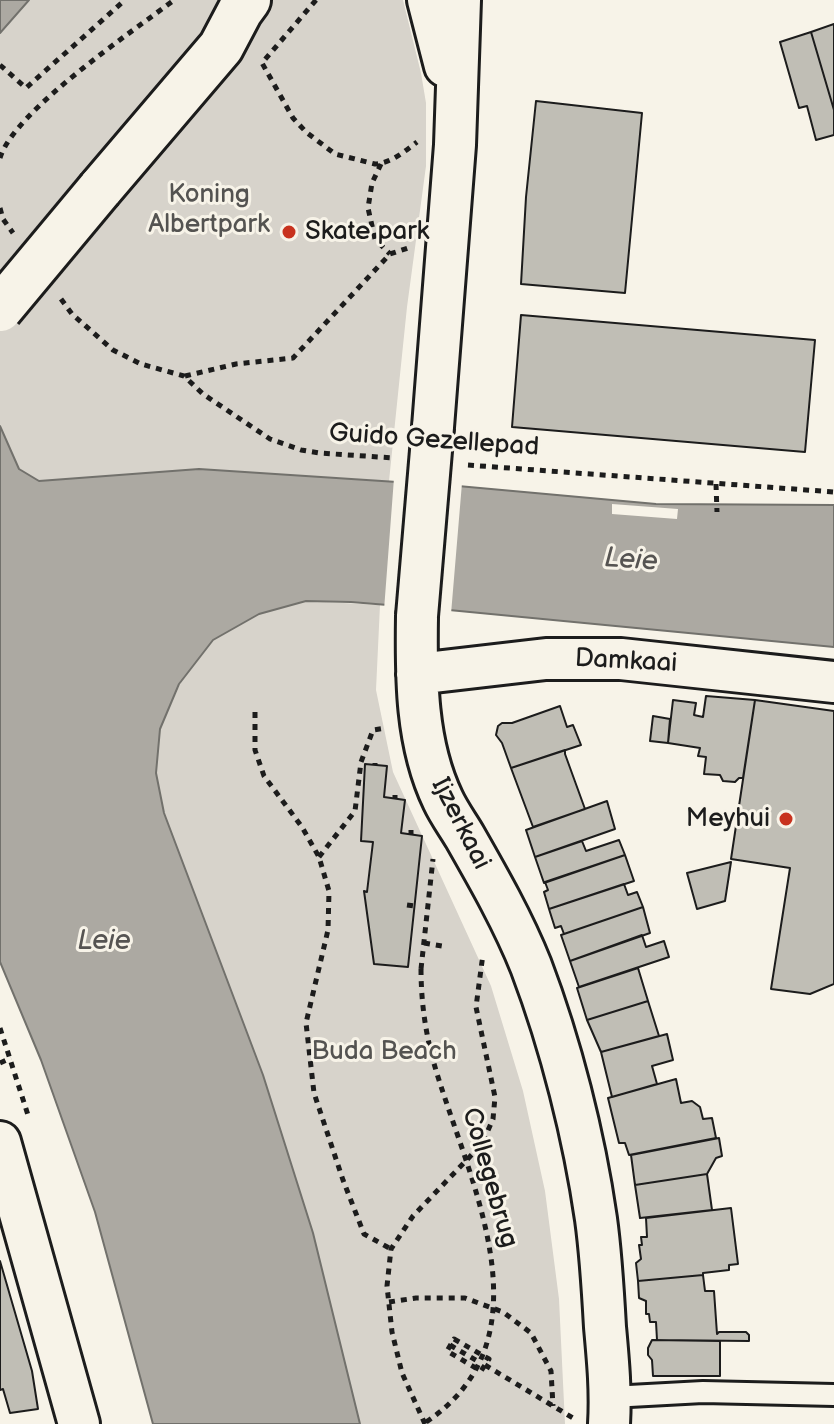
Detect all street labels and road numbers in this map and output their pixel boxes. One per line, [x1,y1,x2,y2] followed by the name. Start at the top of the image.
[328,418,540,464] street label: Guido Gezellepad
[574,644,678,680] street label: Damkaai
[424,773,496,875] street label: Ijzerkaai
[454,1104,524,1252] street label: Collegebrug

